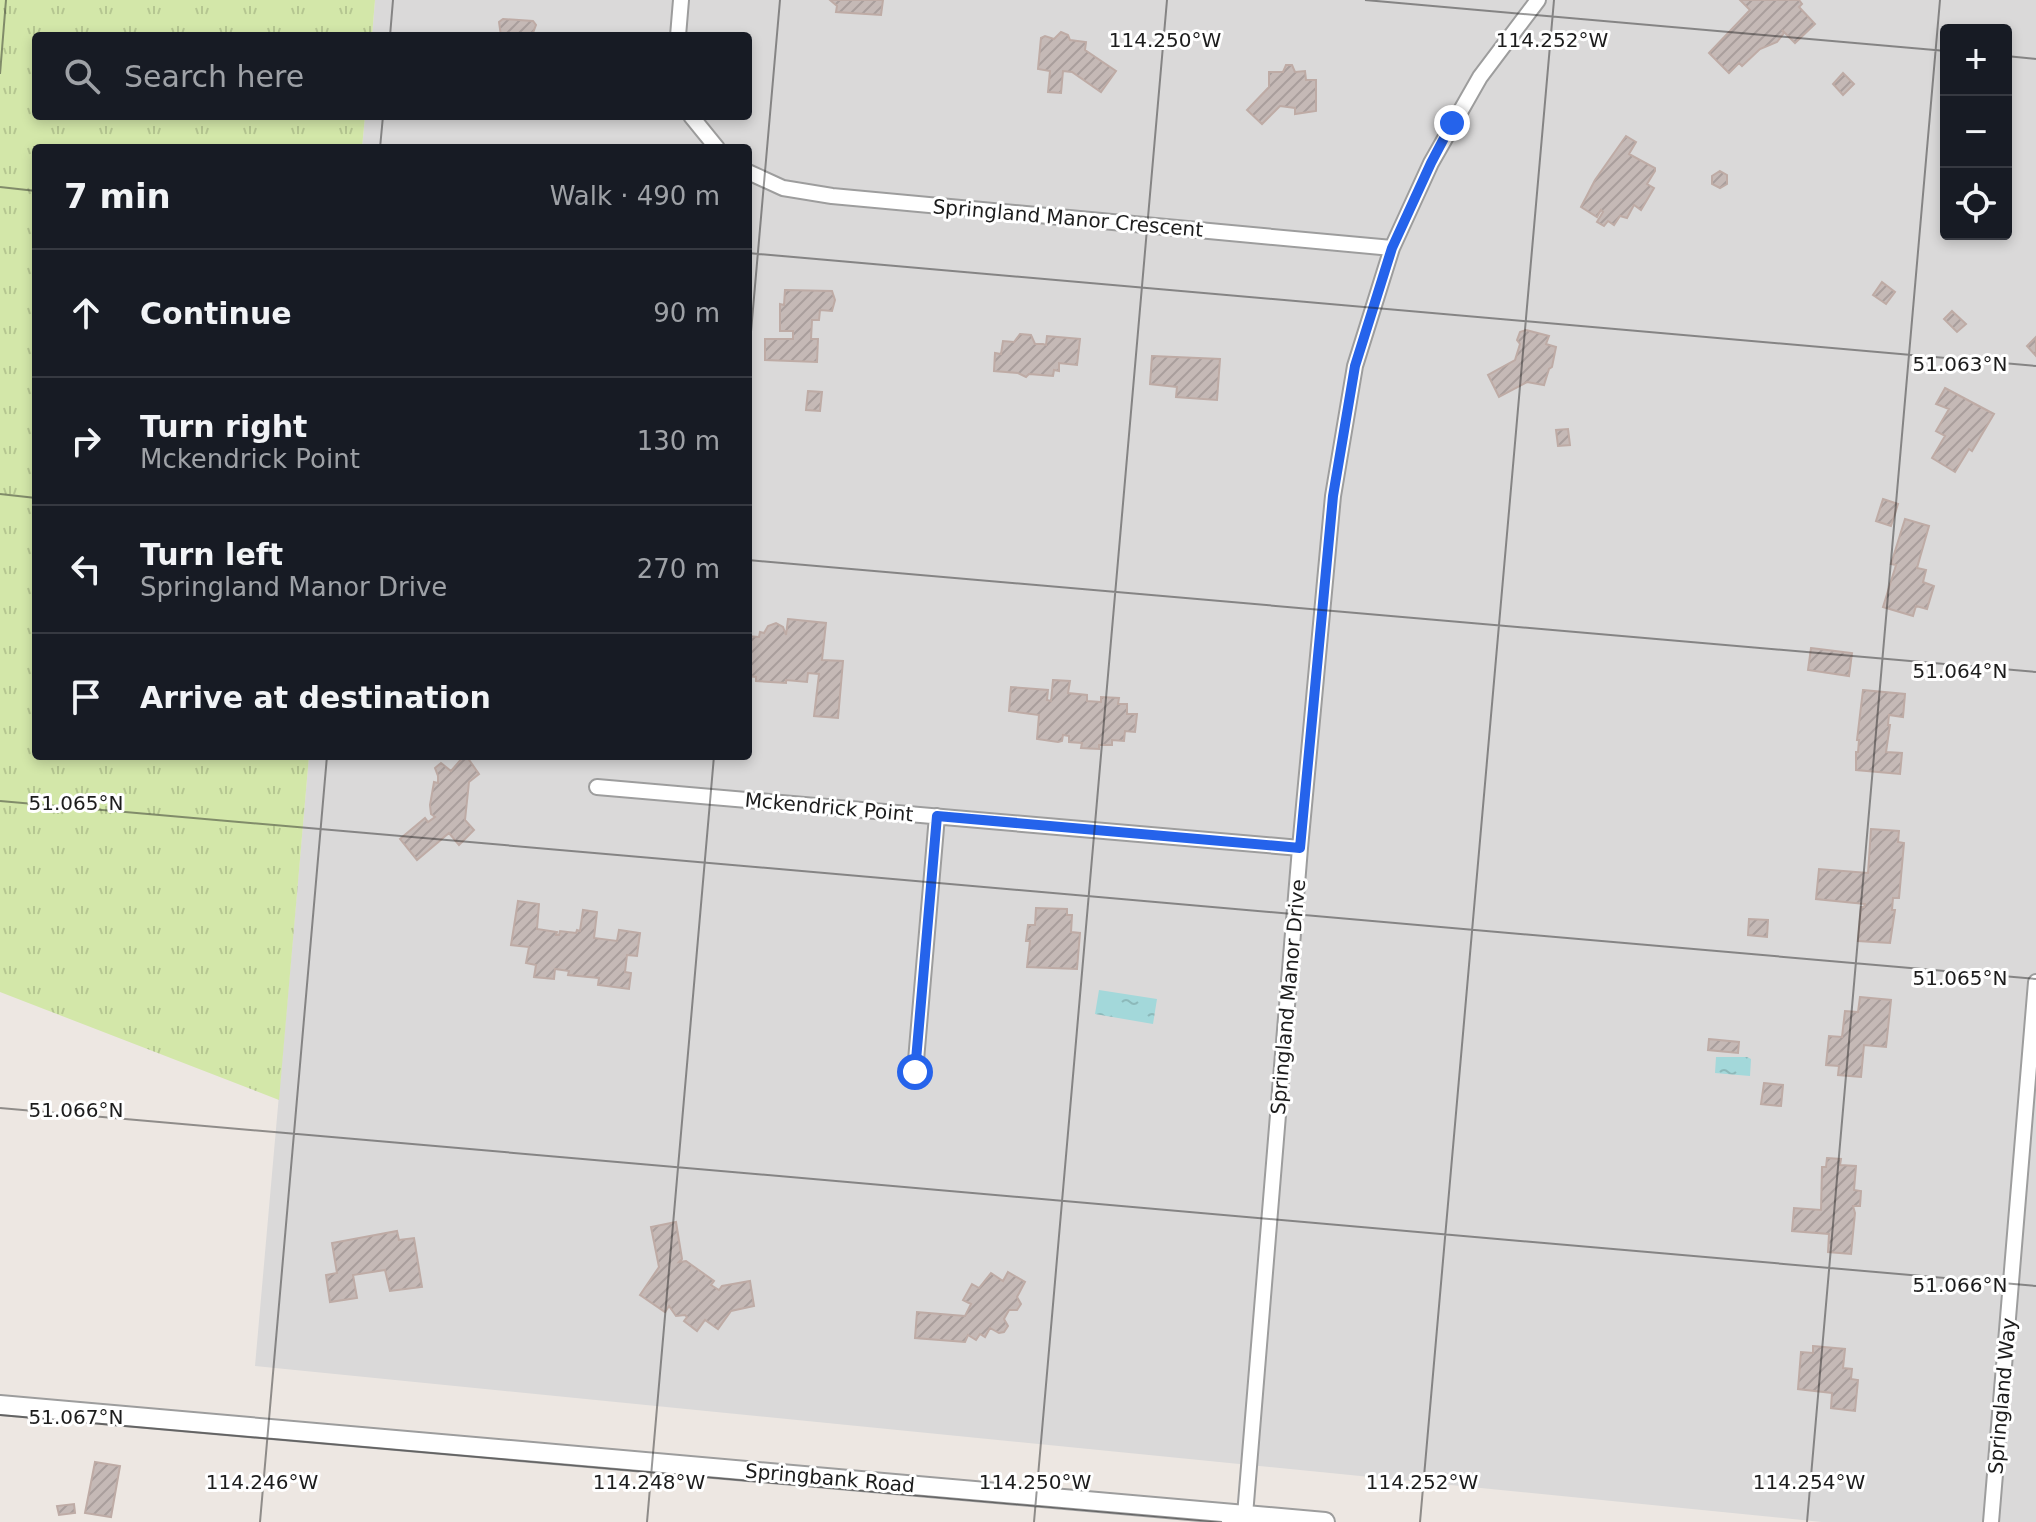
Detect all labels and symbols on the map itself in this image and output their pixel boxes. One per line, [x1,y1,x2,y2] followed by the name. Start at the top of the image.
[1109,28,1221,52] text: 114.250°W
[1496,28,1608,52] text: 114.252°W
[1434,105,1470,141] route end
[932,194,1204,242] street label: Springland Manor Crescent
[1913,352,2007,376] text: 51.063°N
[1913,659,2007,683] text: 51.064°N
[744,788,914,826] street label: Mckendrick Point
[29,791,123,815] text: 51.065°N
[1266,878,1310,1116] street label: Springland Manor Drive
[1913,966,2007,990] text: 51.065°N
[897,1054,933,1090] route start
[29,1098,123,1122] text: 51.066°N
[1913,1273,2007,1297] text: 51.066°N
[1983,1317,2021,1475] street label: Springland Way
[29,1405,123,1429] text: 51.067°N
[744,1459,916,1497] street label: Springbank Road
[206,1470,318,1494] text: 114.246°W
[593,1470,705,1494] text: 114.248°W
[979,1470,1091,1494] text: 114.250°W
[1366,1470,1478,1494] text: 114.252°W
[1753,1470,1865,1494] text: 114.254°W

